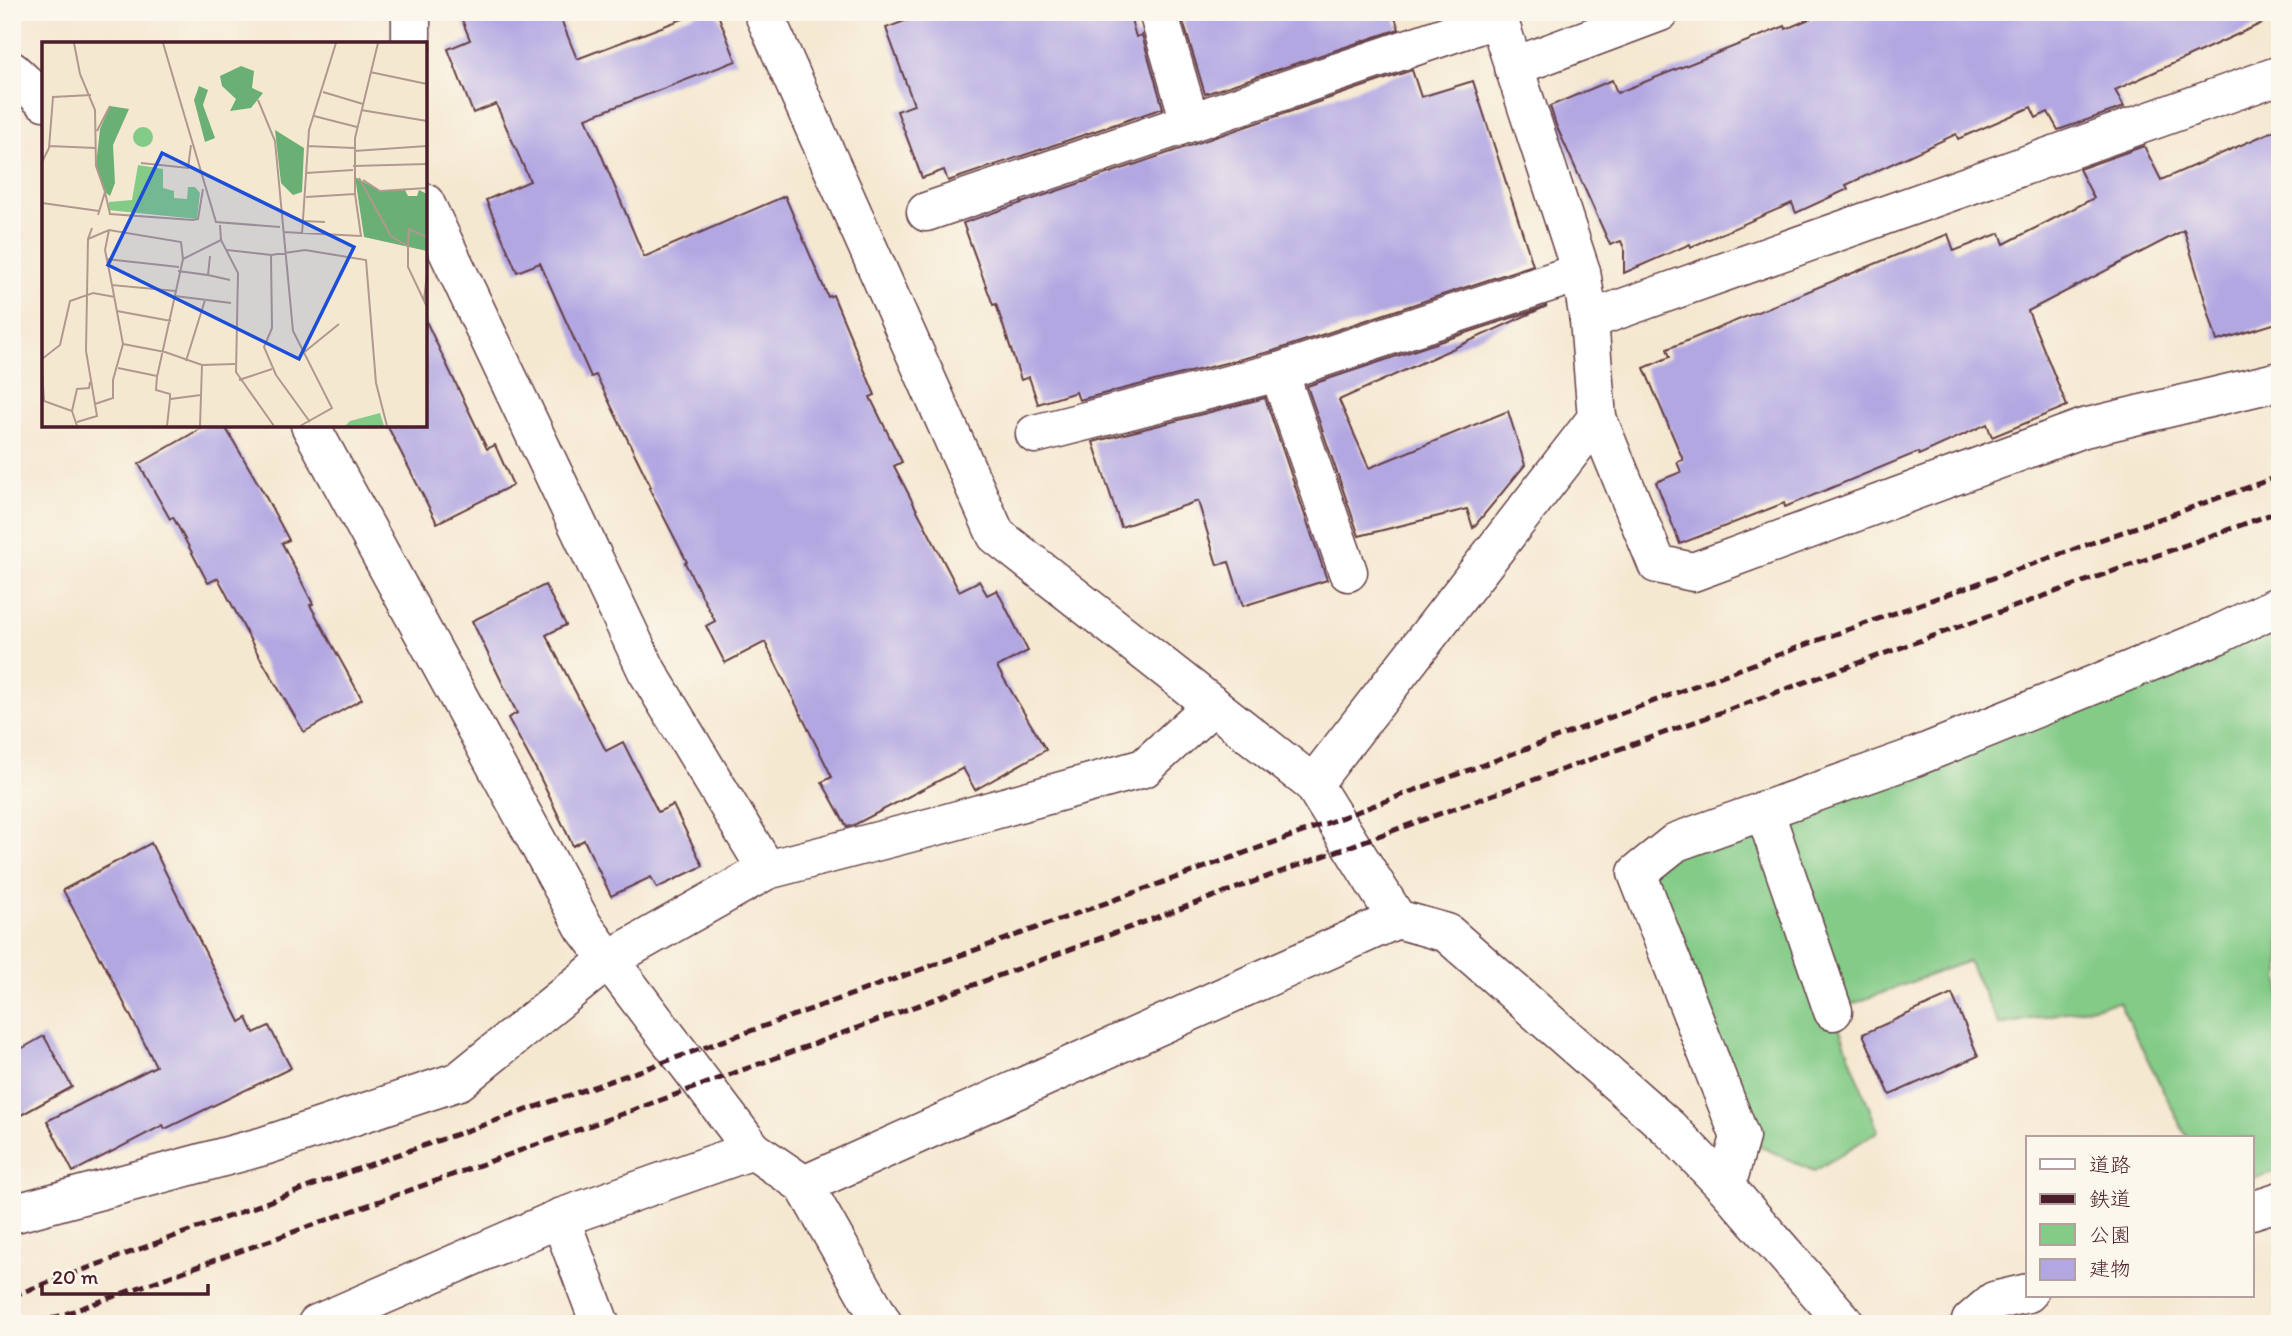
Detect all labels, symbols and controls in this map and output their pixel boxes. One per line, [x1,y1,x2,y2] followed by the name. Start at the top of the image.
[42,42,427,427] inset map
[2026,1136,2254,1298] legend
[2089,1152,2131,1177] text: 道路
[2089,1186,2131,1211] text: 鉄道
[2089,1222,2131,1247] text: 公園
[42,1252,208,1296] scale bar
[2089,1256,2131,1281] text: 建物
[52,1264,99,1289] text: 20 m

